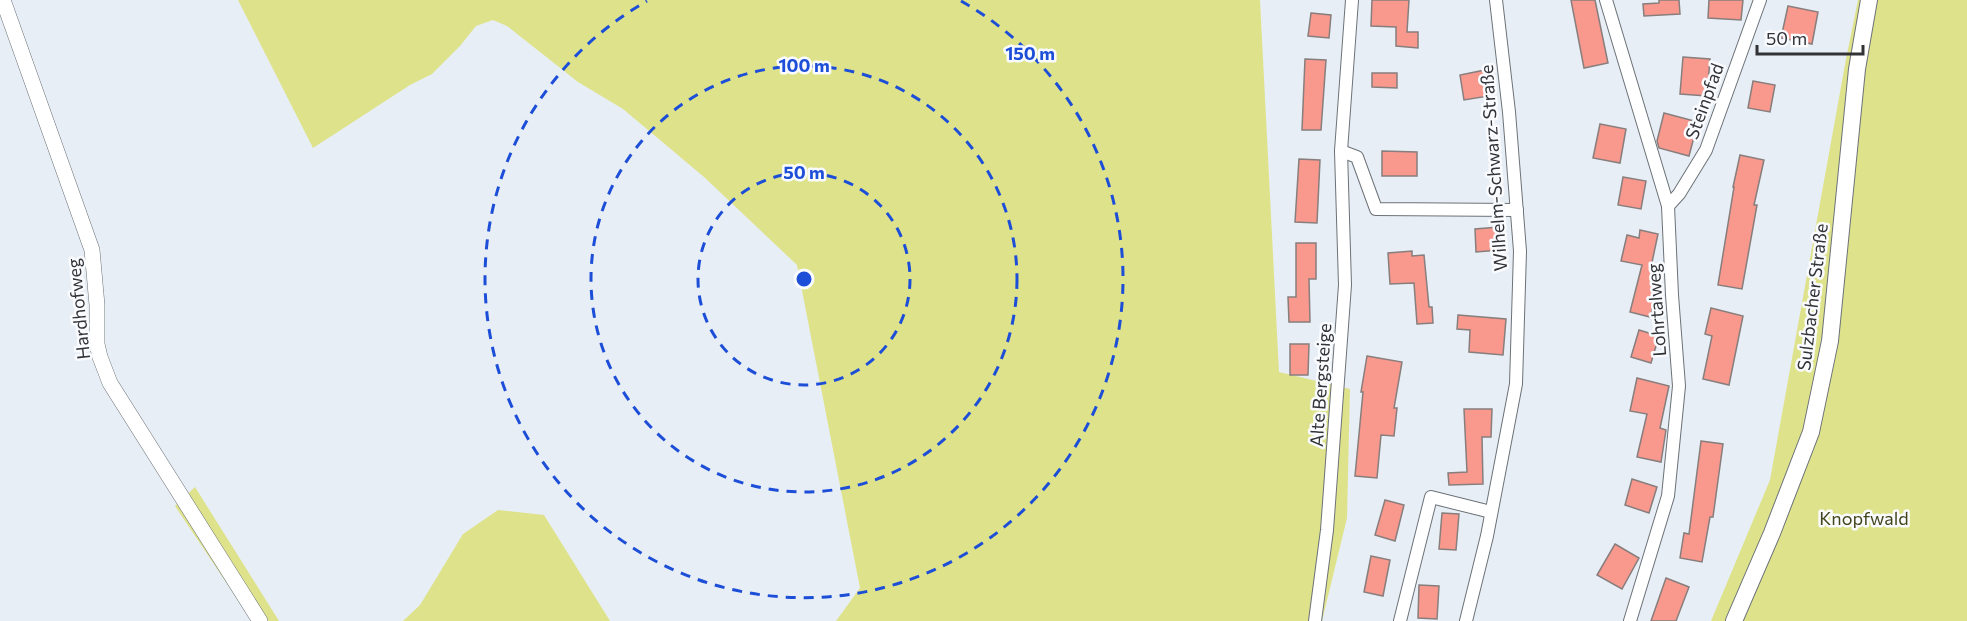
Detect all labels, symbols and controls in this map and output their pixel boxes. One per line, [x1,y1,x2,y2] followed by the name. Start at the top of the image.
[1757,18,1864,56] scale bar
[1766,27,1807,49] text: 50 m
[1005,42,1055,64] text: 150 m
[778,54,830,76] text: 100 m
[1680,60,1728,142] street label: Steinpfad
[1475,64,1511,272] street label: Wilhelm-Schwarz-Straße
[783,161,825,183] text: 50 m
[1792,222,1832,372] street label: Sulzbacher Straße
[62,257,94,361] street label: Hardhofweg
[1642,262,1670,357] street label: Lohrtalweg
[794,269,814,289] centre of rings
[1305,322,1335,448] street label: Alte Bergsteige
[1819,507,1909,529] park label: Knopfwald

